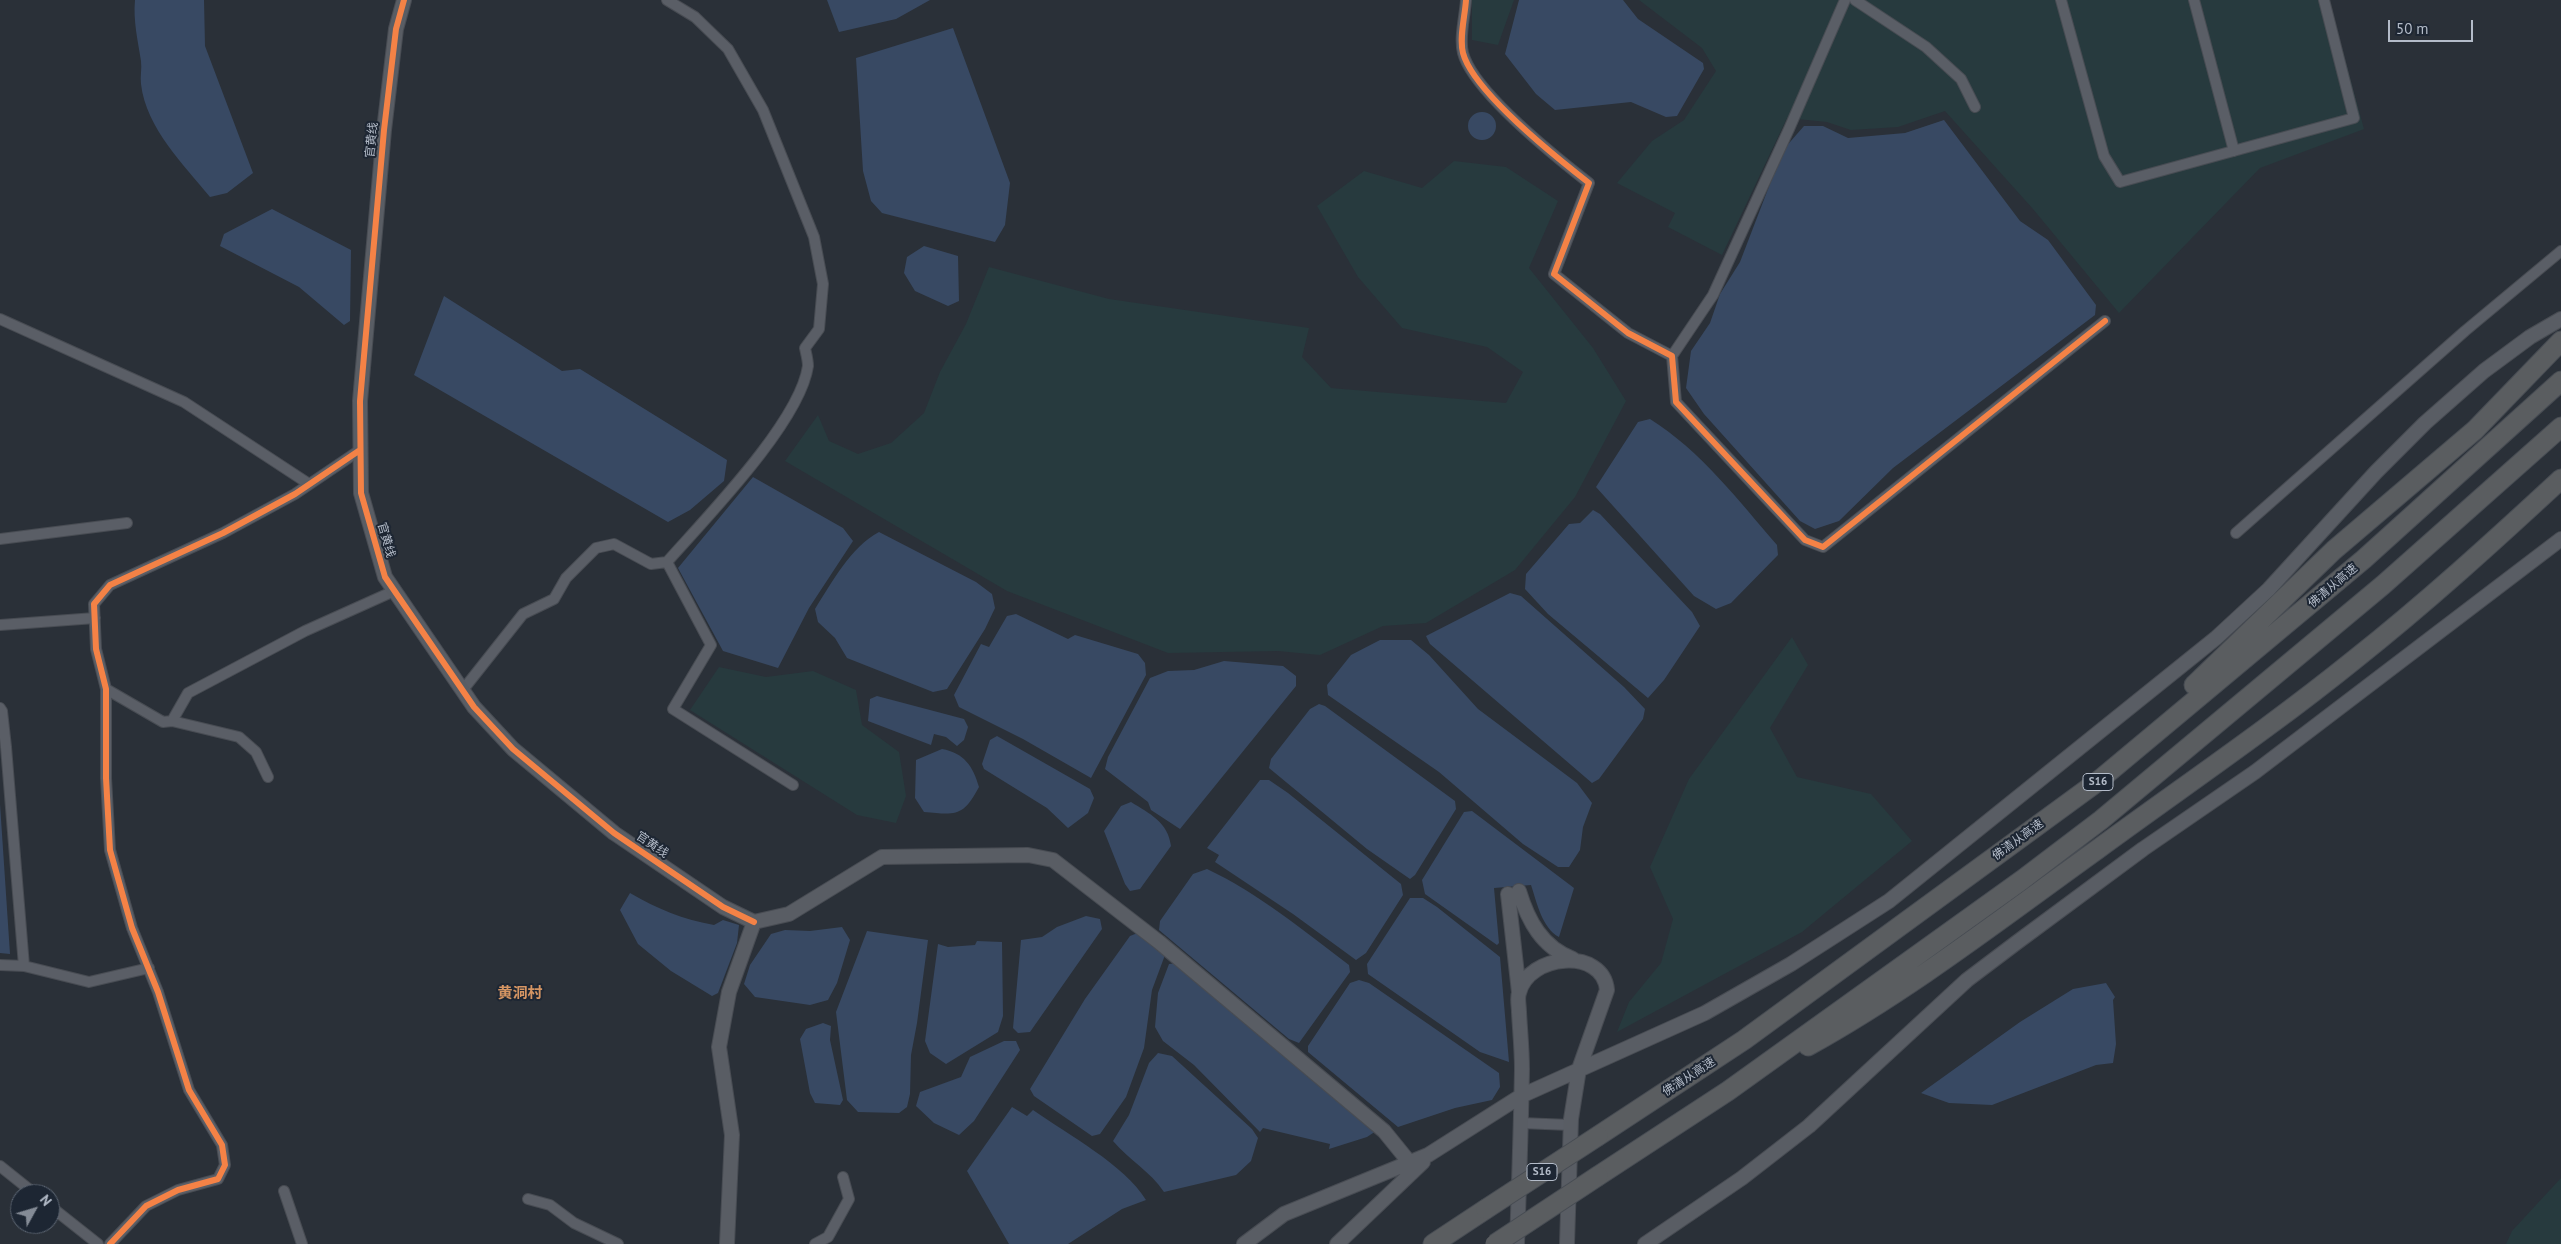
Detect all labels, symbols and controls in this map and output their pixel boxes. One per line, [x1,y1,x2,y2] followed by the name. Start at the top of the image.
[2391,10,2476,42] scale bar
[2396,19,2429,38] text: 50 m
[363,121,381,159] street label: 官黄线
[374,521,398,559] street label: 官黄线
[2305,561,2361,611] street label: 佛清从高速
[2083,774,2113,790] road number: S16
[1989,817,2047,863] street label: 佛清从高速
[633,829,671,861] street label: 官黄线
[498,985,542,1003] district label: 黄洞村
[1660,1055,1718,1099] street label: 佛清从高速
[1527,1164,1557,1180] road number: S16
[10,1184,60,1234] north arrow
[36,1191,56,1209] text: N

